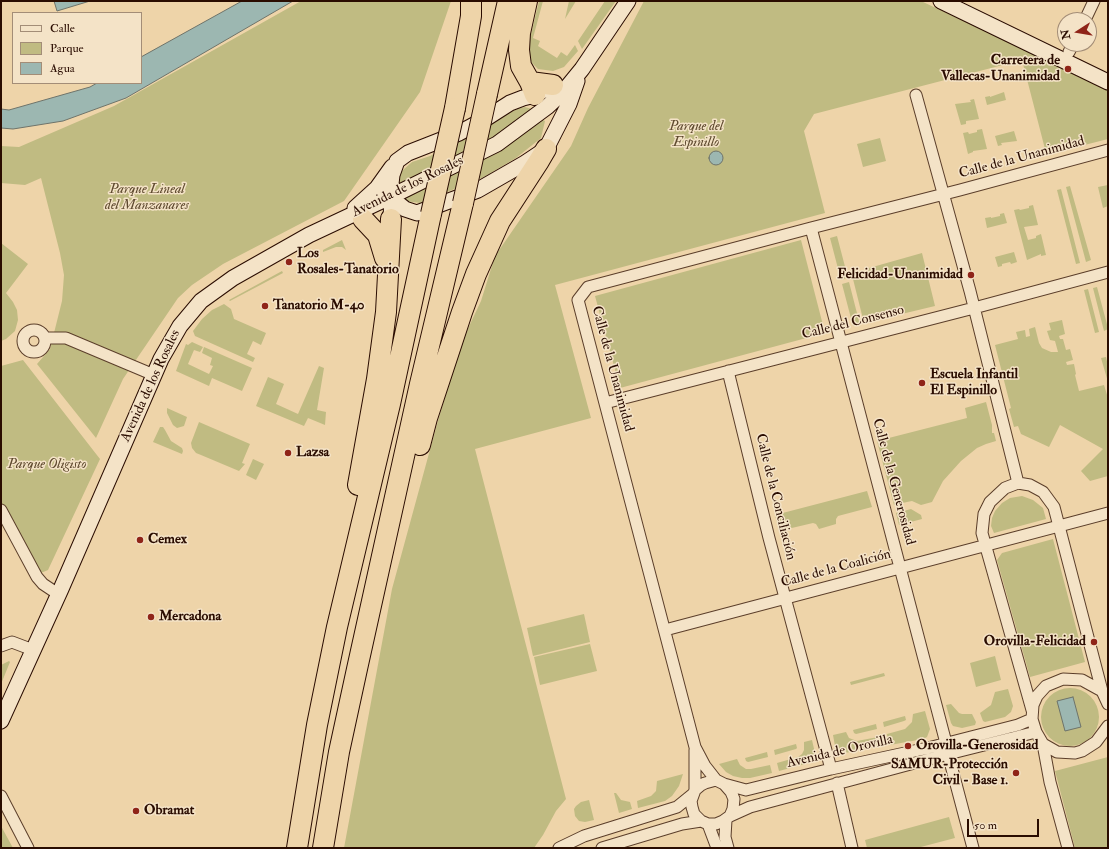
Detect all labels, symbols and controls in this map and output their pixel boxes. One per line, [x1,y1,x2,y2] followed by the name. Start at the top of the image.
[12,12,142,84] legend
[1057,12,1097,52] north arrow
[50,21,75,36] text: Calle
[1058,28,1073,41] text: N
[50,41,84,56] text: Parque
[941,53,1060,86] place label: Carretera de Vallecas-Unanimidad
[50,61,75,76] text: Agua
[1063,64,1073,74] marker: Carretera de Vallecas-Unanimidad
[669,119,723,152] park label: Parque del Espinillo
[957,133,1087,183] street label: Calle de la Unanimidad
[350,153,466,221] street label: Avenida de los Rosales
[105,182,189,214] park label: Parque Lineal del Manzanares
[297,246,399,278] place label: Los Rosales-Tanatorio
[284,257,294,267] marker: Los Rosales-Tanatorio
[837,267,963,283] place label: Felicidad-Unanimidad
[966,270,976,280] marker: Felicidad-Unanimidad
[273,298,365,314] place label: Tanatorio M-40
[260,301,270,311] marker: Tanatorio M-40
[800,302,906,344] street label: Calle del Consenso
[587,304,637,434] street label: Calle de la Unanimidad
[118,327,184,445] street label: Avenida de los Rosales
[930,367,1018,400] place label: Escuela Infantil El Espinillo
[917,378,927,388] marker: Escuela Infantil El Espinillo
[868,417,918,547] street label: Calle de la Generosidad
[751,432,799,562] street label: Calle de la Conciliación
[296,445,329,461] place label: Lazsa
[283,448,293,458] marker: Lazsa
[8,457,86,473] park label: Parque Oligisto
[148,532,187,548] place label: Cemex
[135,535,145,545] marker: Cemex
[779,546,893,592] street label: Calle de la Coalición
[159,609,221,625] place label: Mercadona
[146,612,156,622] marker: Mercadona
[984,634,1086,650] place label: Orovilla-Felicidad
[1089,637,1099,647] marker: Orovilla-Felicidad
[785,732,895,772] street label: Avenida de Orovilla
[916,738,1038,754] place label: Orovilla-Generosidad
[903,741,913,751] marker: Orovilla-Generosidad
[891,757,1008,790] place label: SAMUR-Protección Civil - Base 1.
[1011,768,1021,778] marker: SAMUR-Protección Civil - Base 1.
[144,803,194,819] place label: Obramat
[131,806,141,816] marker: Obramat
[969,811,1041,837] scale bar
[974,818,997,833] text: 50 m

